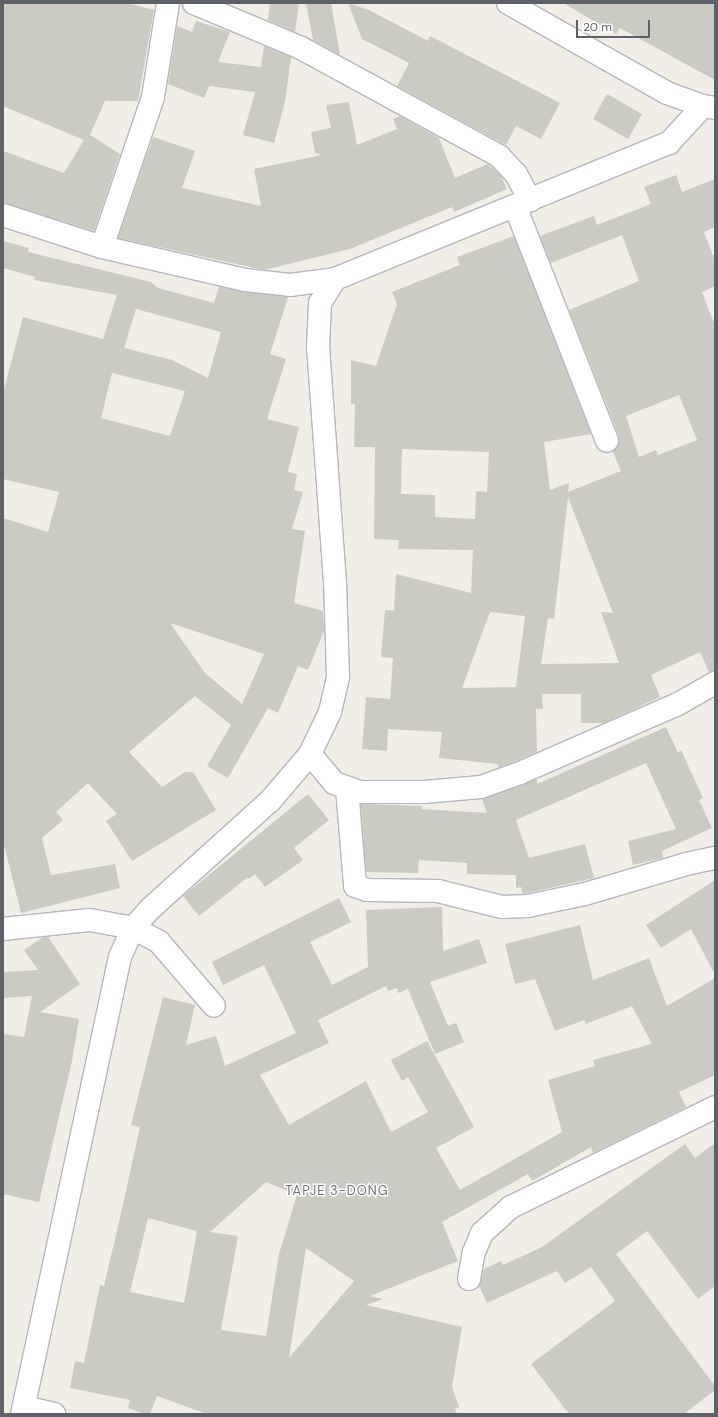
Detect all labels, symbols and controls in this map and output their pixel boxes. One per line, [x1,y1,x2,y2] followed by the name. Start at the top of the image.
[578,12,652,38] scale bar
[583,19,612,35] text: 20 m
[285,1183,389,1199] district label: TAPJE 3-DONG

